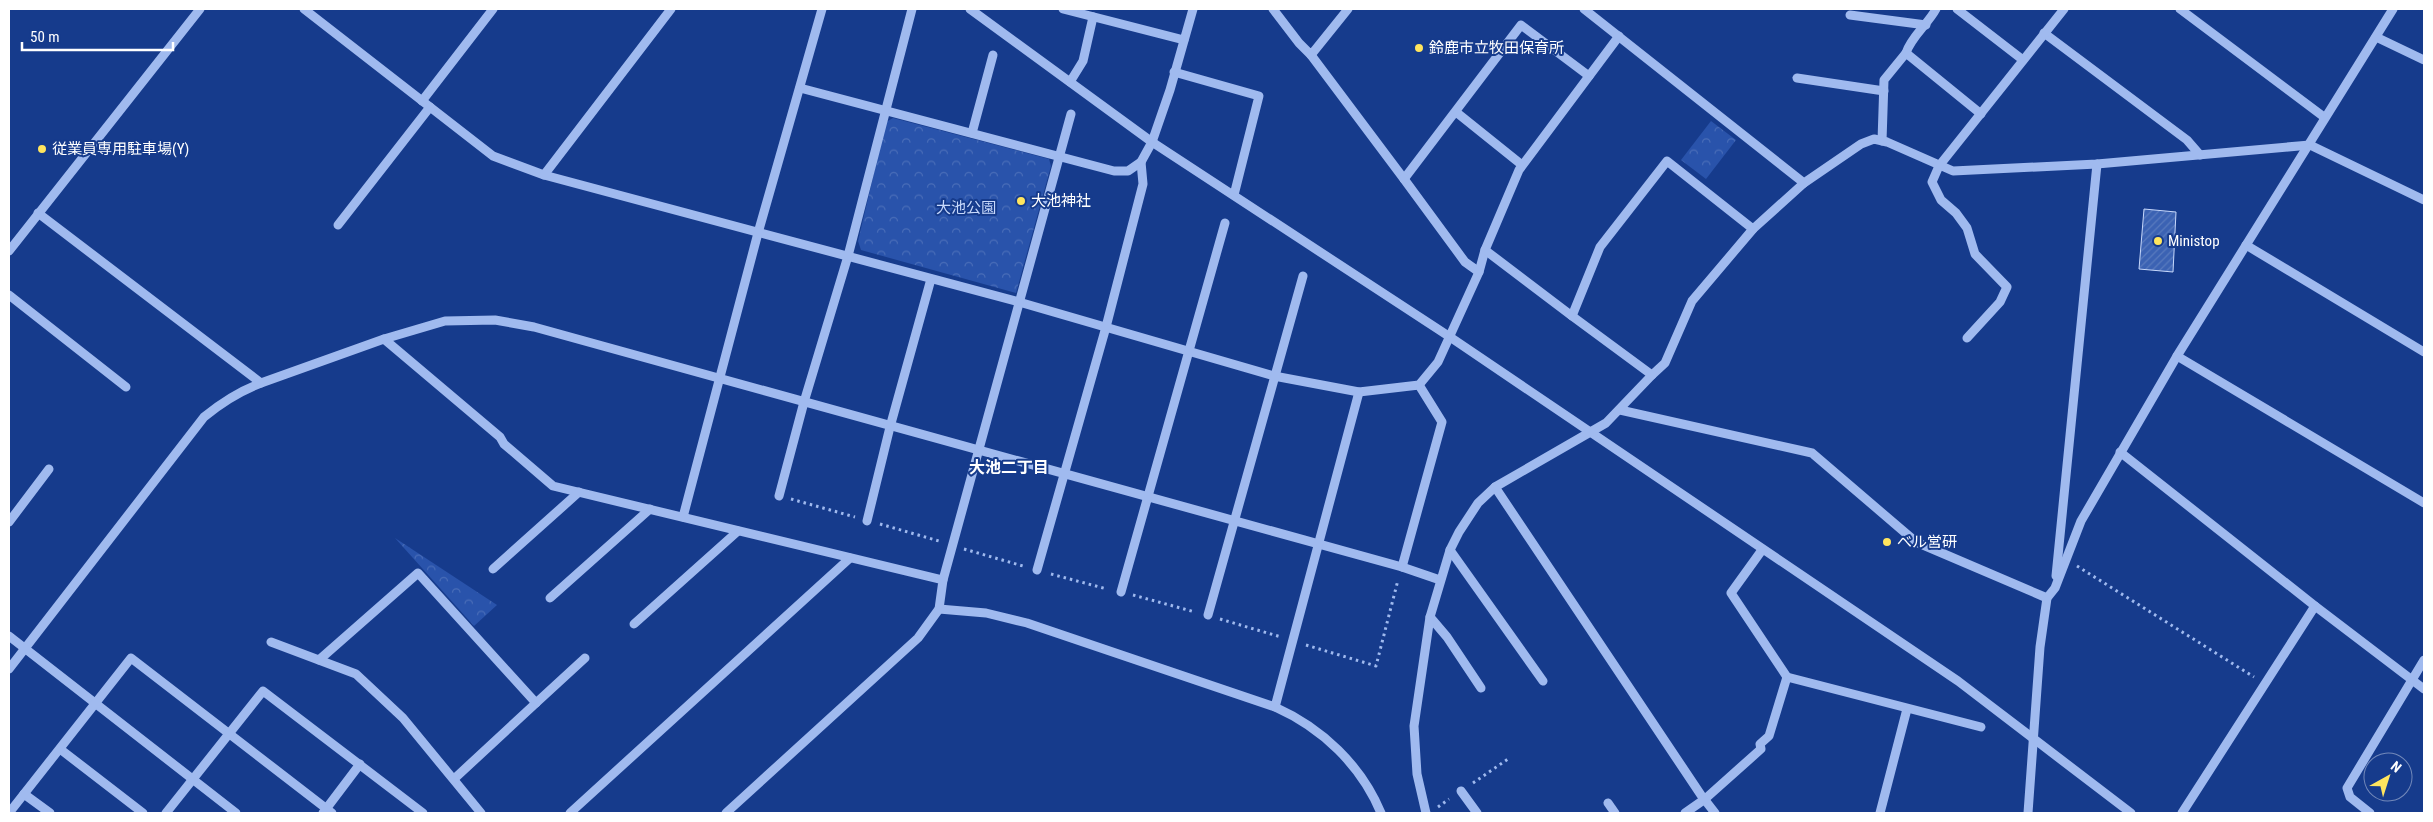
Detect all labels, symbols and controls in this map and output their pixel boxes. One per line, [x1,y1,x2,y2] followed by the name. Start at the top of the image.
[22,20,174,52] scale bar
[30,28,60,46] text: 50 m
[1429,39,1564,57] place label: 鈴鹿市立牧田保育所
[1413,42,1425,54] marker: 鈴鹿市立牧田保育所
[52,140,189,158] place label: 従業員専用駐車場(Y)
[36,143,48,155] marker: 従業員専用駐車場(Y)
[1031,192,1091,210] place label: 大池神社
[1015,195,1027,207] marker: 大池神社
[936,199,996,217] park label: 大池公園
[2168,232,2220,250] place label: Ministop
[2152,235,2164,247] marker: Ministop
[969,458,1049,477] district label: 大池二丁目
[1897,533,1957,551] place label: べル営研
[1881,536,1893,548] marker: べル営研
[2363,752,2413,802] north arrow
[2388,758,2405,776] text: N

